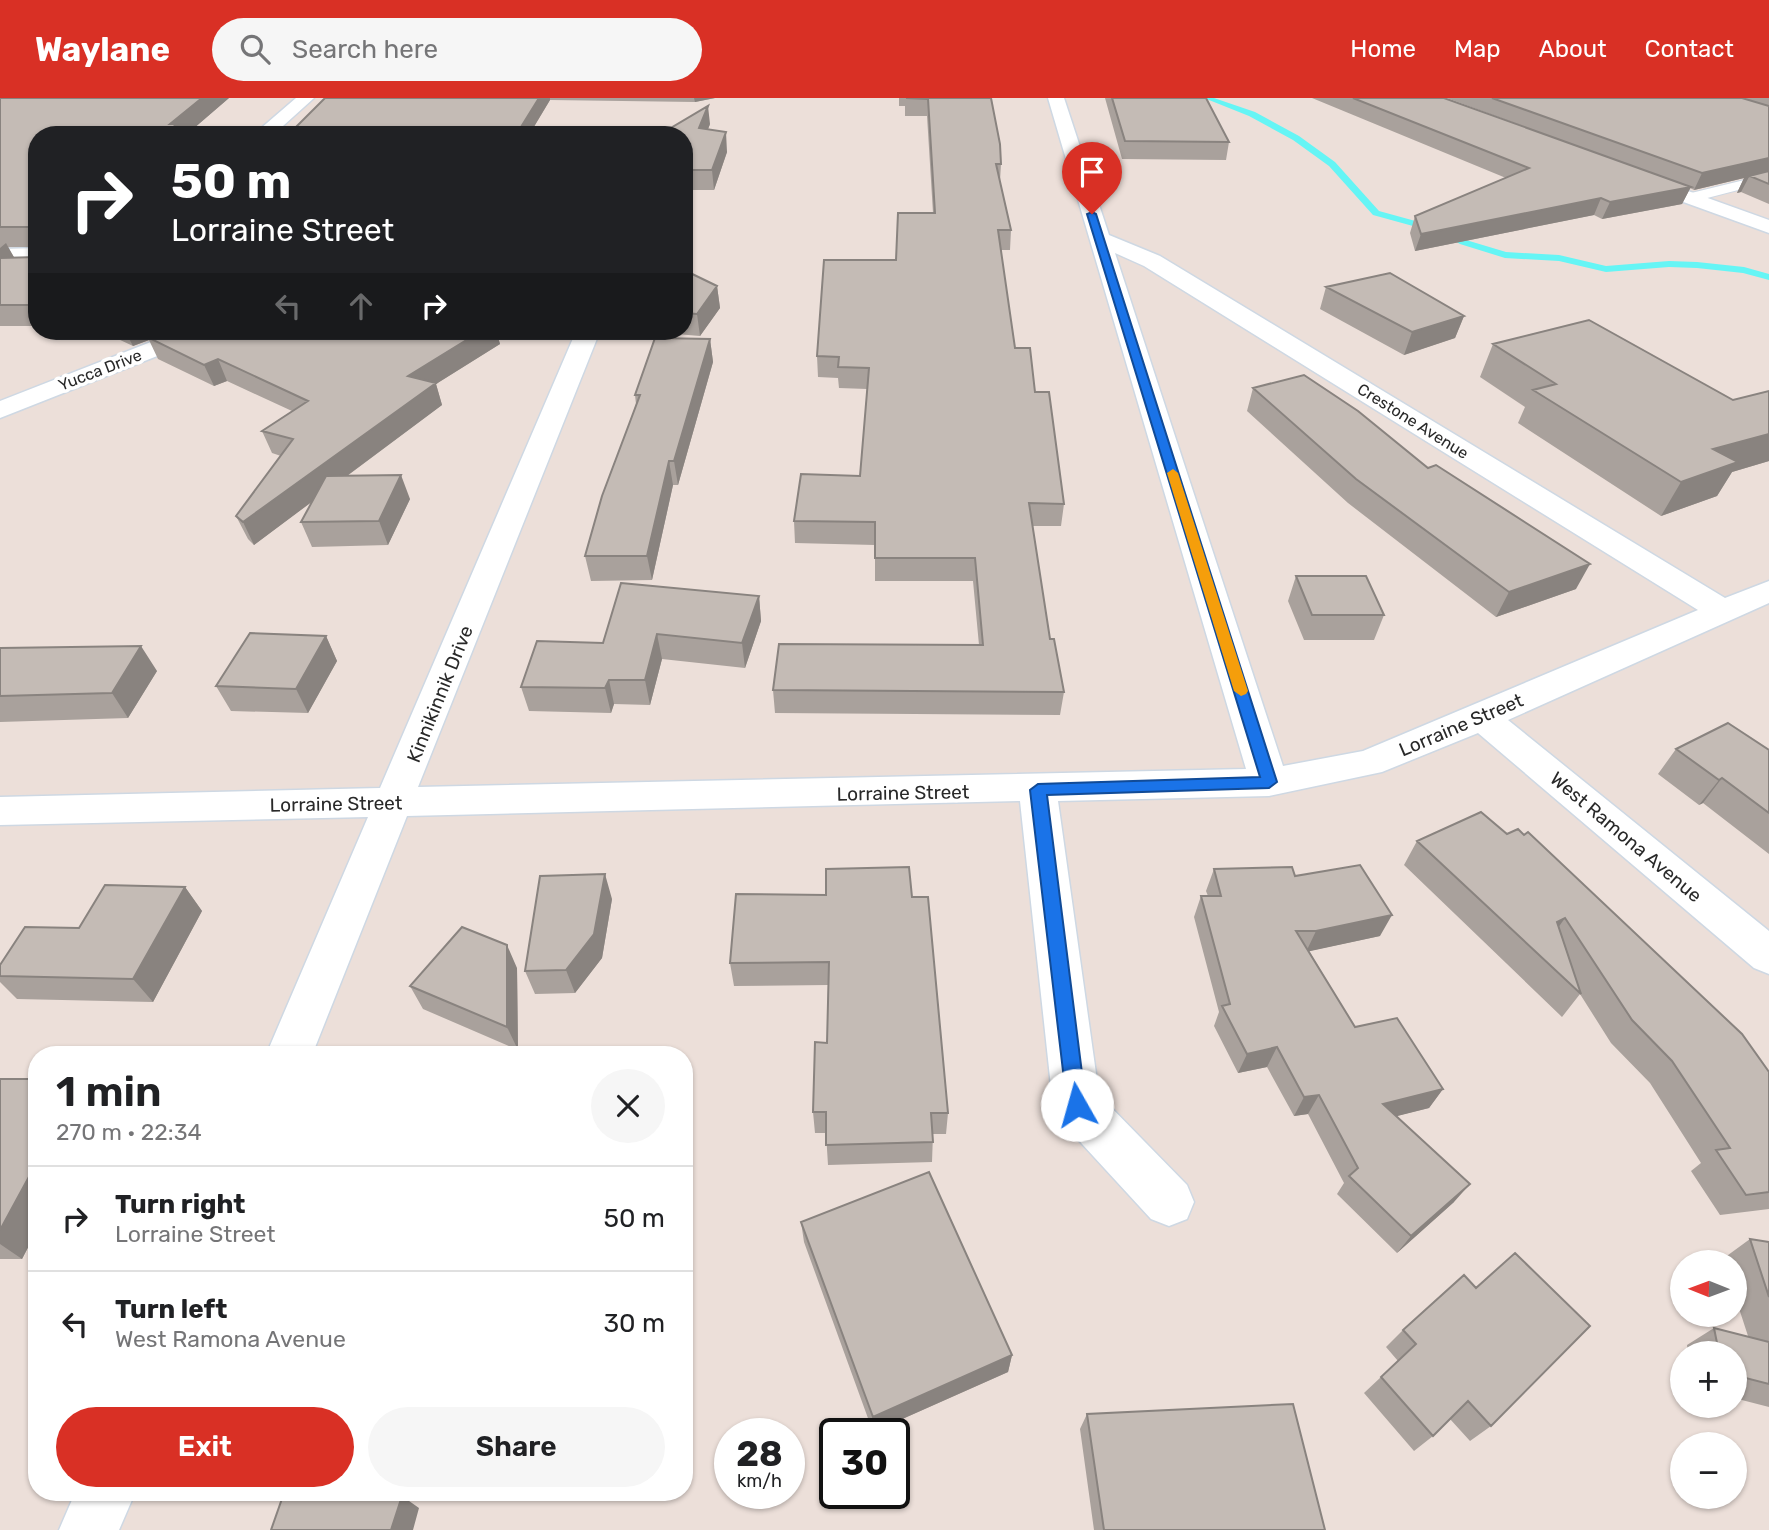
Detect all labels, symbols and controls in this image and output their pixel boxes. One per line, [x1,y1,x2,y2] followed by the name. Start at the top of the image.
[212,18,702,81] search box
[35,30,170,69] text: Waylane
[236,30,274,68] icon: search
[292,34,438,65] text: Search here
[1350,35,1416,63] text: Home
[1454,35,1501,63] text: Map
[1539,35,1607,63] text: About
[1645,35,1734,63] text: Contact
[1062,142,1122,214] pin
[171,152,291,210] text: 50 m
[1073,153,1111,191] icon: arrive
[56,154,147,245] icon: right
[171,211,394,249] text: Lorraine Street
[269,287,307,325] icon: left
[342,287,380,325] icon: ahead
[415,287,453,325] icon: right
[56,345,144,395] street label: Yucca Drive
[1354,379,1472,463] street label: Crestone Avenue
[402,622,478,766] street label: Kinnikinnik Drive
[1396,688,1527,761] street label: Lorraine Street
[1546,767,1706,907] street label: West Ramona Avenue
[837,780,970,806] street label: Lorraine Street
[270,791,403,817] street label: Lorraine Street
[56,1067,162,1117] text: 1 min
[1040,1068,1114,1142] position arrow
[591,1069,665,1143] button: close
[56,1118,202,1146] text: 270 m · 22:34
[115,1189,245,1220] text: Turn right
[56,1200,94,1238] icon: right
[604,1203,665,1234] text: 50 m
[115,1220,275,1248] text: Lorraine Street
[1670,1250,1746,1326] north arrow
[1670,1250,1747,1509] map controls
[115,1294,227,1325] text: Turn left
[56,1305,94,1343] icon: left
[603,1308,665,1339] text: 30 m
[115,1325,346,1353] text: West Ramona Avenue
[1670,1341,1747,1418] button: +
[56,1407,354,1487] button: Exit
[368,1407,665,1487] button: Share
[819,1418,910,1509] speed limit sign: 30
[1670,1432,1747,1509] button: −
[736,1433,783,1475] text: 28
[737,1470,782,1492] text: km/h

